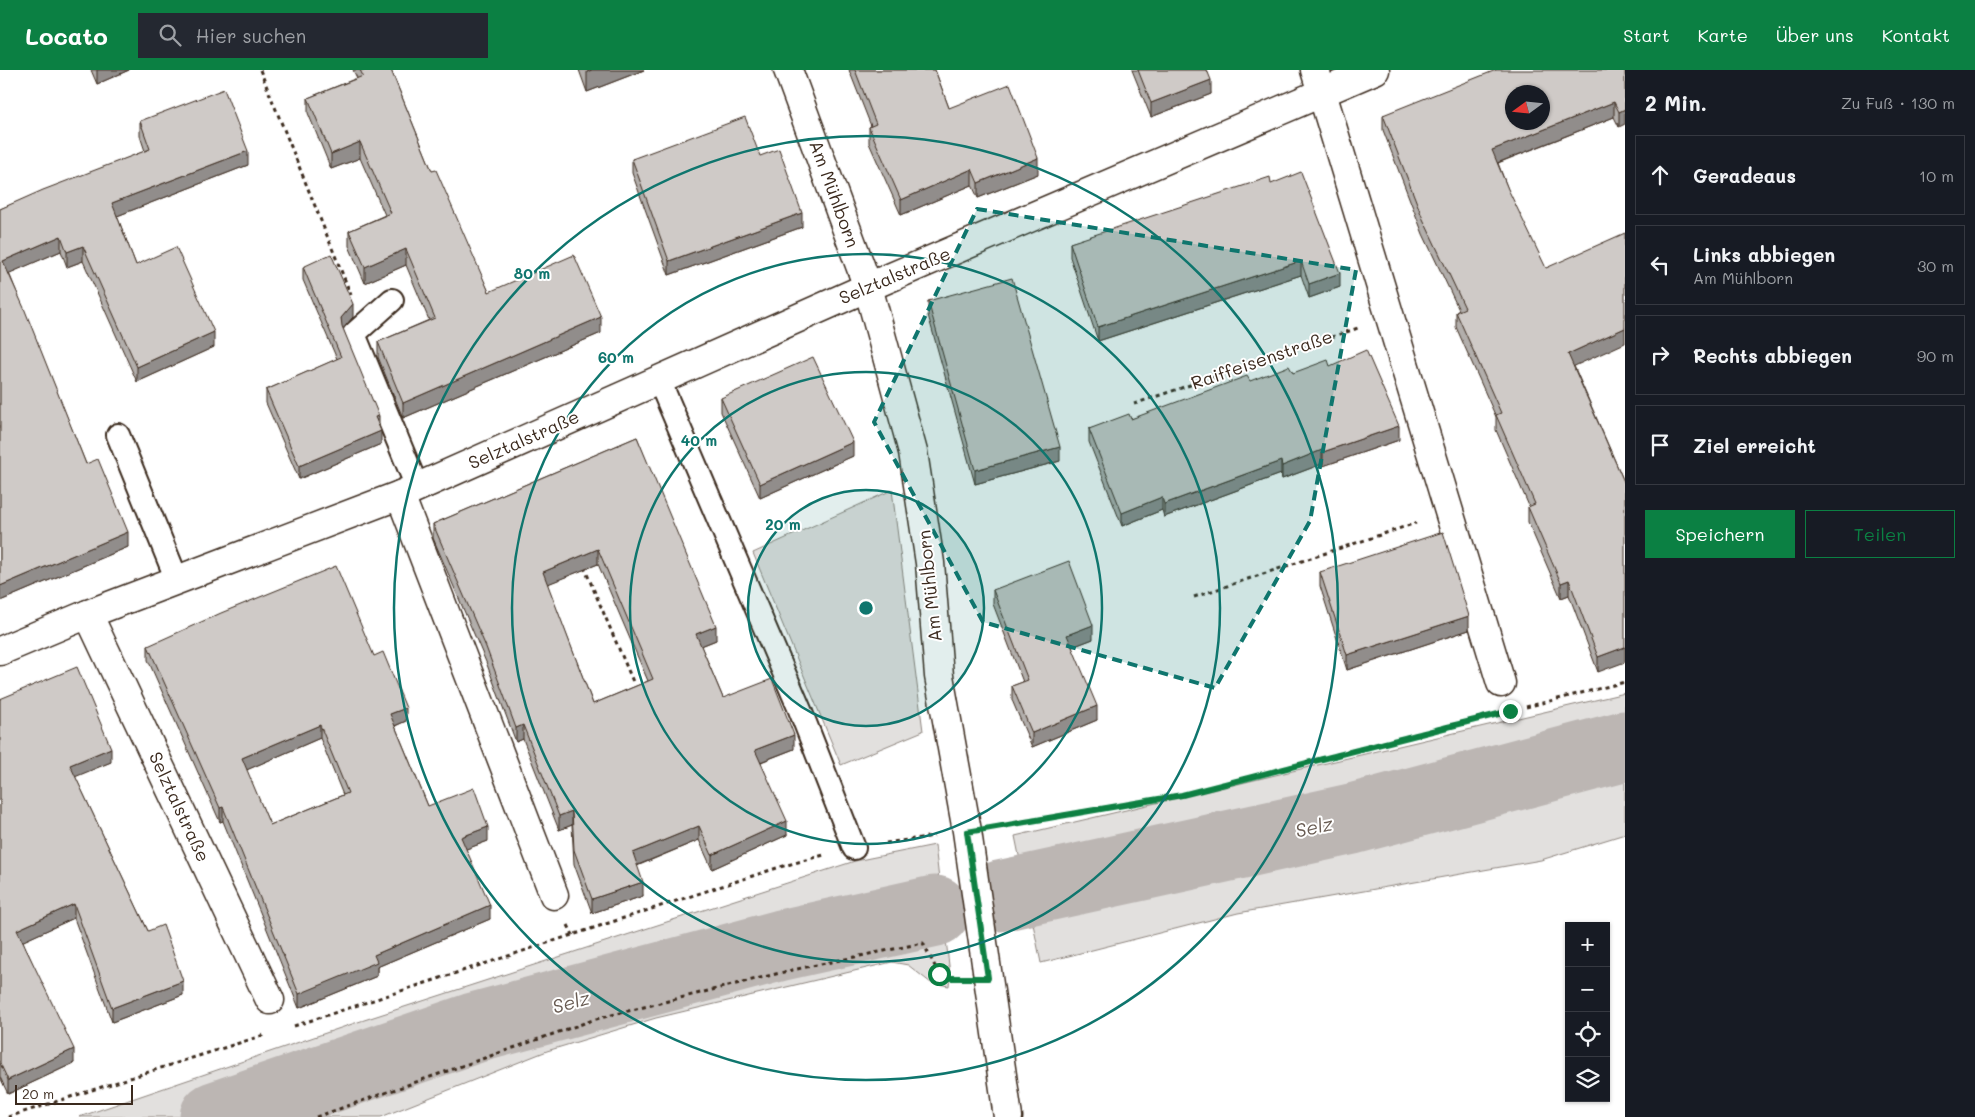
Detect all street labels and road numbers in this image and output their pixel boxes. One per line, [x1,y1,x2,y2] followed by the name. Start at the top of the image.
[804,137,865,251] street label: Am Mühlborn
[835,241,954,309] street label: Selztalstraße
[1188,324,1336,395] street label: Raiffeisenstraße
[464,404,583,474] street label: Selztalstraße
[911,529,947,643] street label: Am Mühlborn
[144,748,216,866] street label: Selztalstraße

